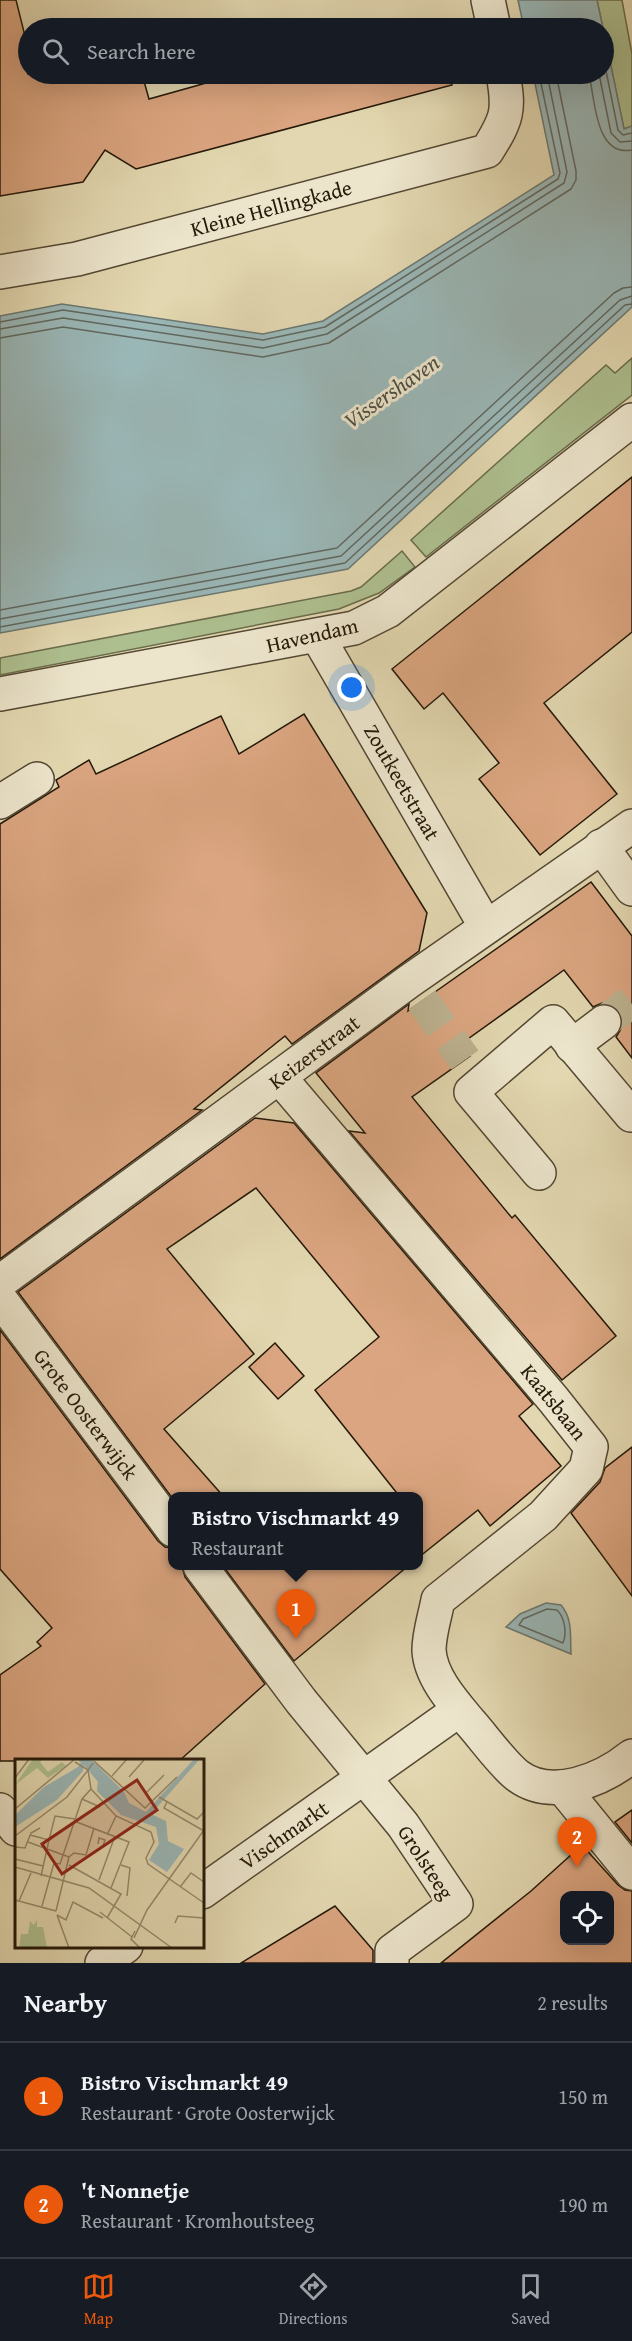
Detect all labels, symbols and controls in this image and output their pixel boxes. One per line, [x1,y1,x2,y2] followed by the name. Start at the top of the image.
[18,18,614,84] search box
[39,35,72,68] icon: search
[87,35,196,67] text: Search here
[187,172,355,244] street label: Kleine Hellingkade
[337,346,445,436] water label: Vissershaven
[263,609,361,661] street label: Havendam
[337,673,366,702] your location
[356,718,448,846] street label: Zoutkeetstraat
[262,1007,367,1097] street label: Keizerstraat
[26,1342,146,1486] street label: Grote Oosterwijck
[513,1357,595,1447] street label: Kaatsbaan
[168,1492,423,1570] popup
[192,1501,399,1533] text: Bistro Vischmarkt 49
[192,1533,284,1562] text: Restaurant
[276,1590,316,1639] pin: 1
[15,1759,204,1948] inset map
[233,1793,335,1877] street label: Vischmarkt
[558,1818,596,1867] pin: 2
[390,1819,462,1906] street label: Grolsteeg
[560,1891,614,1945] map controls
[560,1891,614,1945] button: locate
[24,1983,107,2022] text: Nearby
[537,1988,608,2017] text: 2 results
[81,2066,288,2098] text: Bistro Vischmarkt 49
[38,2082,49,2111] text: 1
[558,2082,608,2111] text: 150 m
[81,2098,335,2127] text: Restaurant · Grote Oosterwijck
[81,2174,189,2206] text: 't Nonnetje
[38,2190,49,2219] text: 2
[558,2190,608,2219] text: 190 m
[81,2206,314,2235] text: Restaurant · Kromhoutsteeg
[82,2270,115,2330] tab: Map
[279,2270,348,2330] tab: Directions
[511,2270,550,2330] tab: Saved

